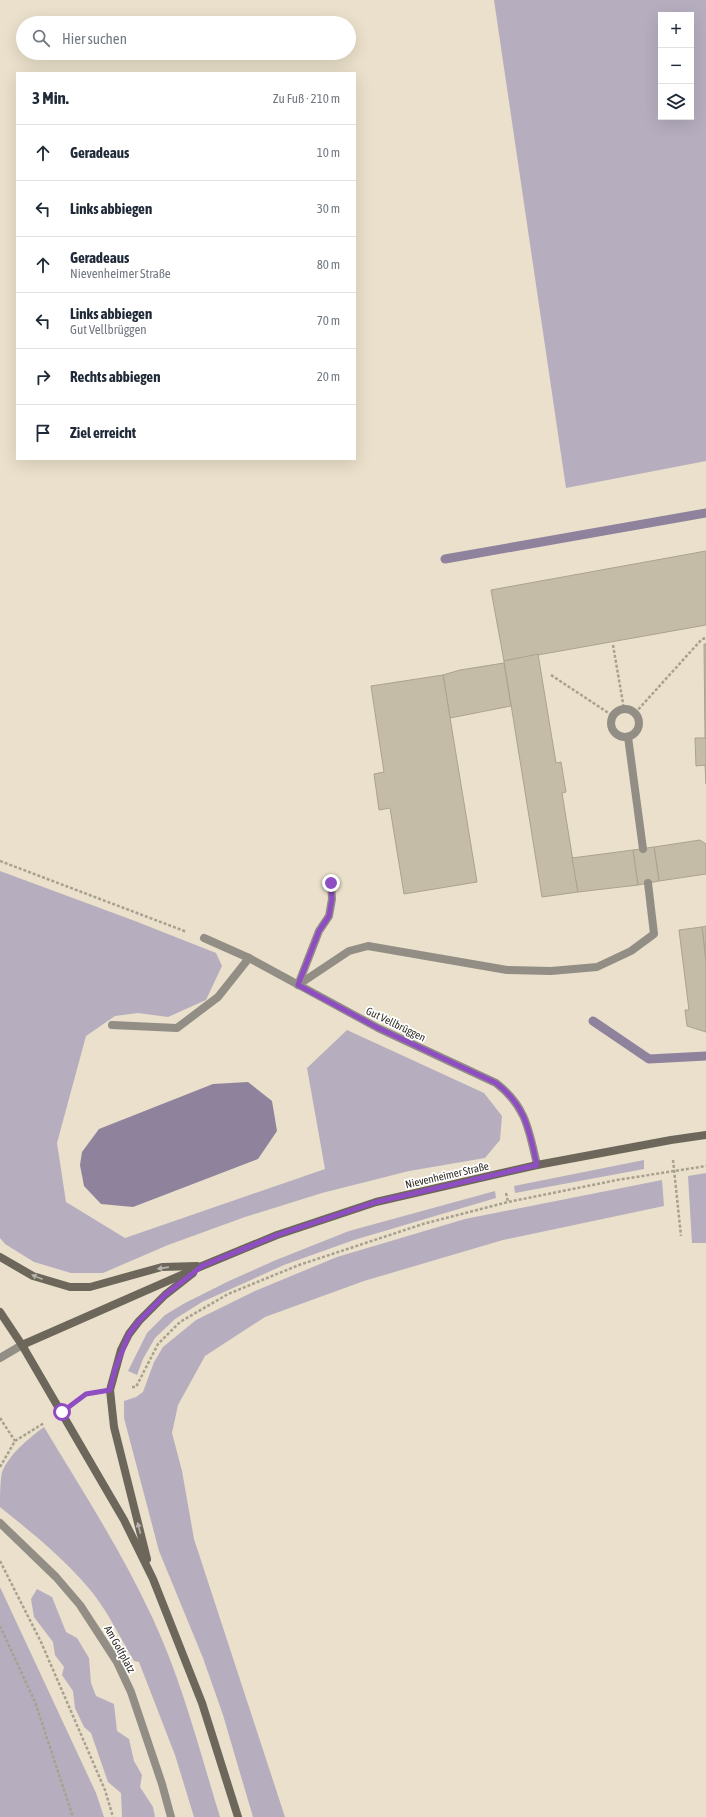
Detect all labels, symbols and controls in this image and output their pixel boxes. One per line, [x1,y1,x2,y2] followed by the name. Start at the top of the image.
[658,12,694,120] map controls
[658,12,694,48] button: +
[16,16,356,60] search box
[30,27,52,49] icon: search
[62,30,127,47] text: Hier suchen
[658,48,694,84] button: −
[658,84,694,120] button: layers
[32,88,69,108] text: 3 Min.
[273,91,340,106] text: Zu Fuß · 210 m
[32,142,54,164] icon: ahead
[70,144,129,161] text: Geradeaus
[317,145,340,160] text: 10 m
[32,198,54,220] icon: left
[70,200,152,217] text: Links abbiegen
[317,201,340,216] text: 30 m
[70,249,129,266] text: Geradeaus
[32,254,54,276] icon: ahead
[317,257,340,272] text: 80 m
[70,266,171,281] text: Nievenheimer Straße
[70,305,152,322] text: Links abbiegen
[32,310,54,332] icon: left
[317,313,340,328] text: 70 m
[70,322,147,337] text: Gut Vellbrüggen
[32,366,54,388] icon: right
[70,368,160,385] text: Rechts abbiegen
[317,369,340,384] text: 20 m
[32,422,54,444] icon: arrive
[70,424,136,441] text: Ziel erreicht
[322,874,340,892] route end
[364,1004,428,1044] street label: Gut Vellbrüggen
[404,1160,490,1190] street label: Nievenheimer Straße
[157,1265,169,1271] one-way arrow
[31,1273,43,1279] one-way arrow
[53,1403,71,1421] route start
[136,1521,142,1533] one-way arrow
[102,1623,138,1675] street label: Am Golfplatz

